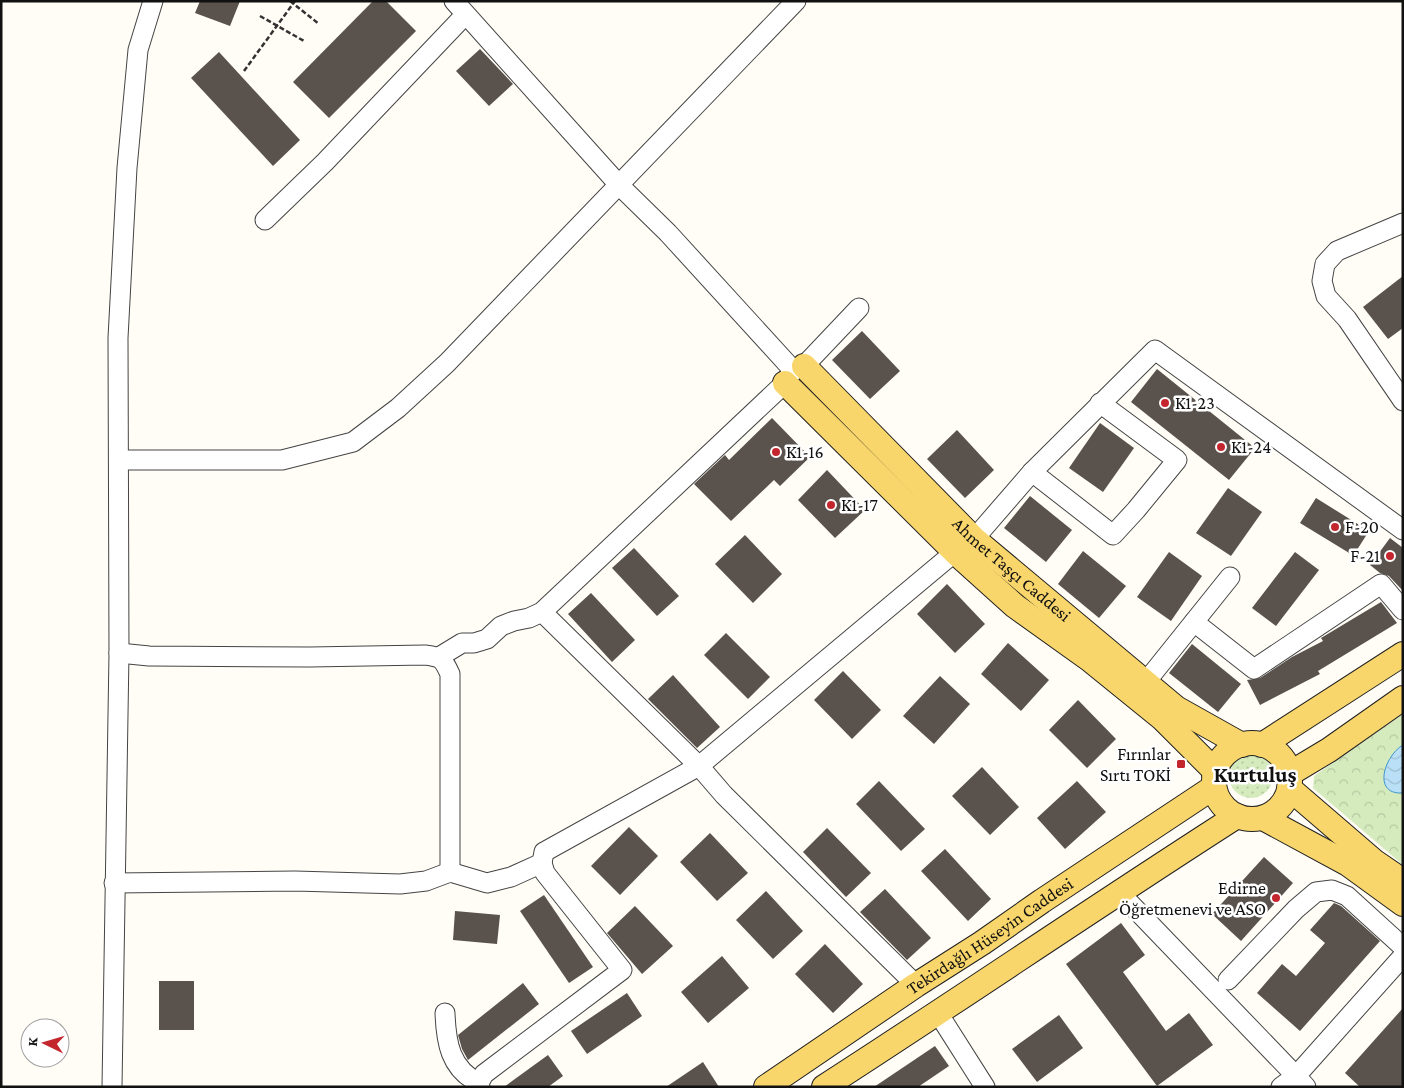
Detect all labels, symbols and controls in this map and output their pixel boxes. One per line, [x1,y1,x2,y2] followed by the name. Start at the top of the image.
[1175,393,1215,413] place label: K1-23
[1159,397,1171,409] marker: K1-23
[1231,437,1271,457] place label: K1-24
[1215,441,1227,453] marker: K1-24
[786,442,824,462] place label: K1-16
[770,446,782,458] marker: K1-16
[841,495,878,515] place label: K1-17
[825,499,837,511] marker: K1-17
[948,513,1075,626] street label: Ahmet Taşçı Caddesi
[1345,517,1379,537] place label: F-20
[1329,521,1341,533] marker: F-20
[1350,546,1380,566] place label: F-21
[1384,550,1396,562] marker: F-21
[1100,744,1172,785] place label: Fırınlar Sırtı TOKİ
[1175,758,1187,770] marker: Fırınlar Sırtı TOKİ
[1213,762,1297,787] district label: Kurtuluş
[903,873,1077,998] street label: Tekirdağlı Hüseyin Caddesi
[1119,878,1266,919] place label: Edirne Öğretmenevi ve ASO
[1270,892,1282,904] marker: Edirne Öğretmenevi ve ASO
[20,1018,70,1068] north arrow
[24,1036,41,1047] text: K

